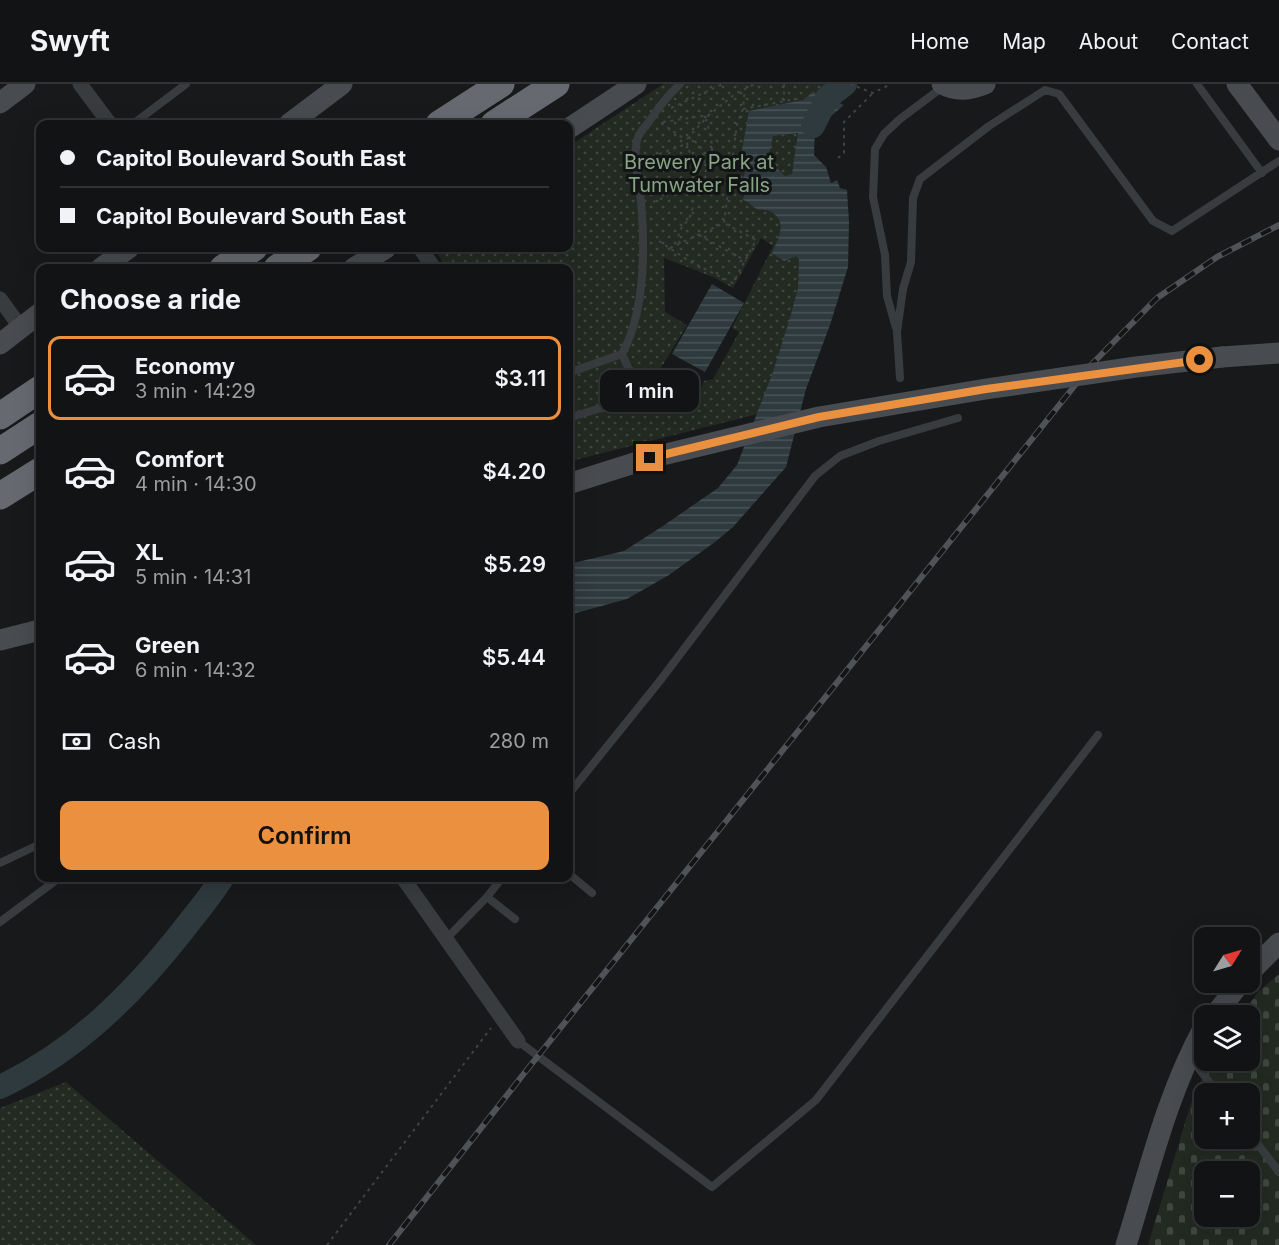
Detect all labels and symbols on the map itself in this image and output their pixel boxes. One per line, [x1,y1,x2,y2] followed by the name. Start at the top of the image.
[624,150,775,197] park label: Brewery Park at Tumwater Falls
[1186,346,1213,373] route start
[600,371,700,413] callout: 1 min
[636,444,663,471] route end
[1194,927,1260,993] north arrow

